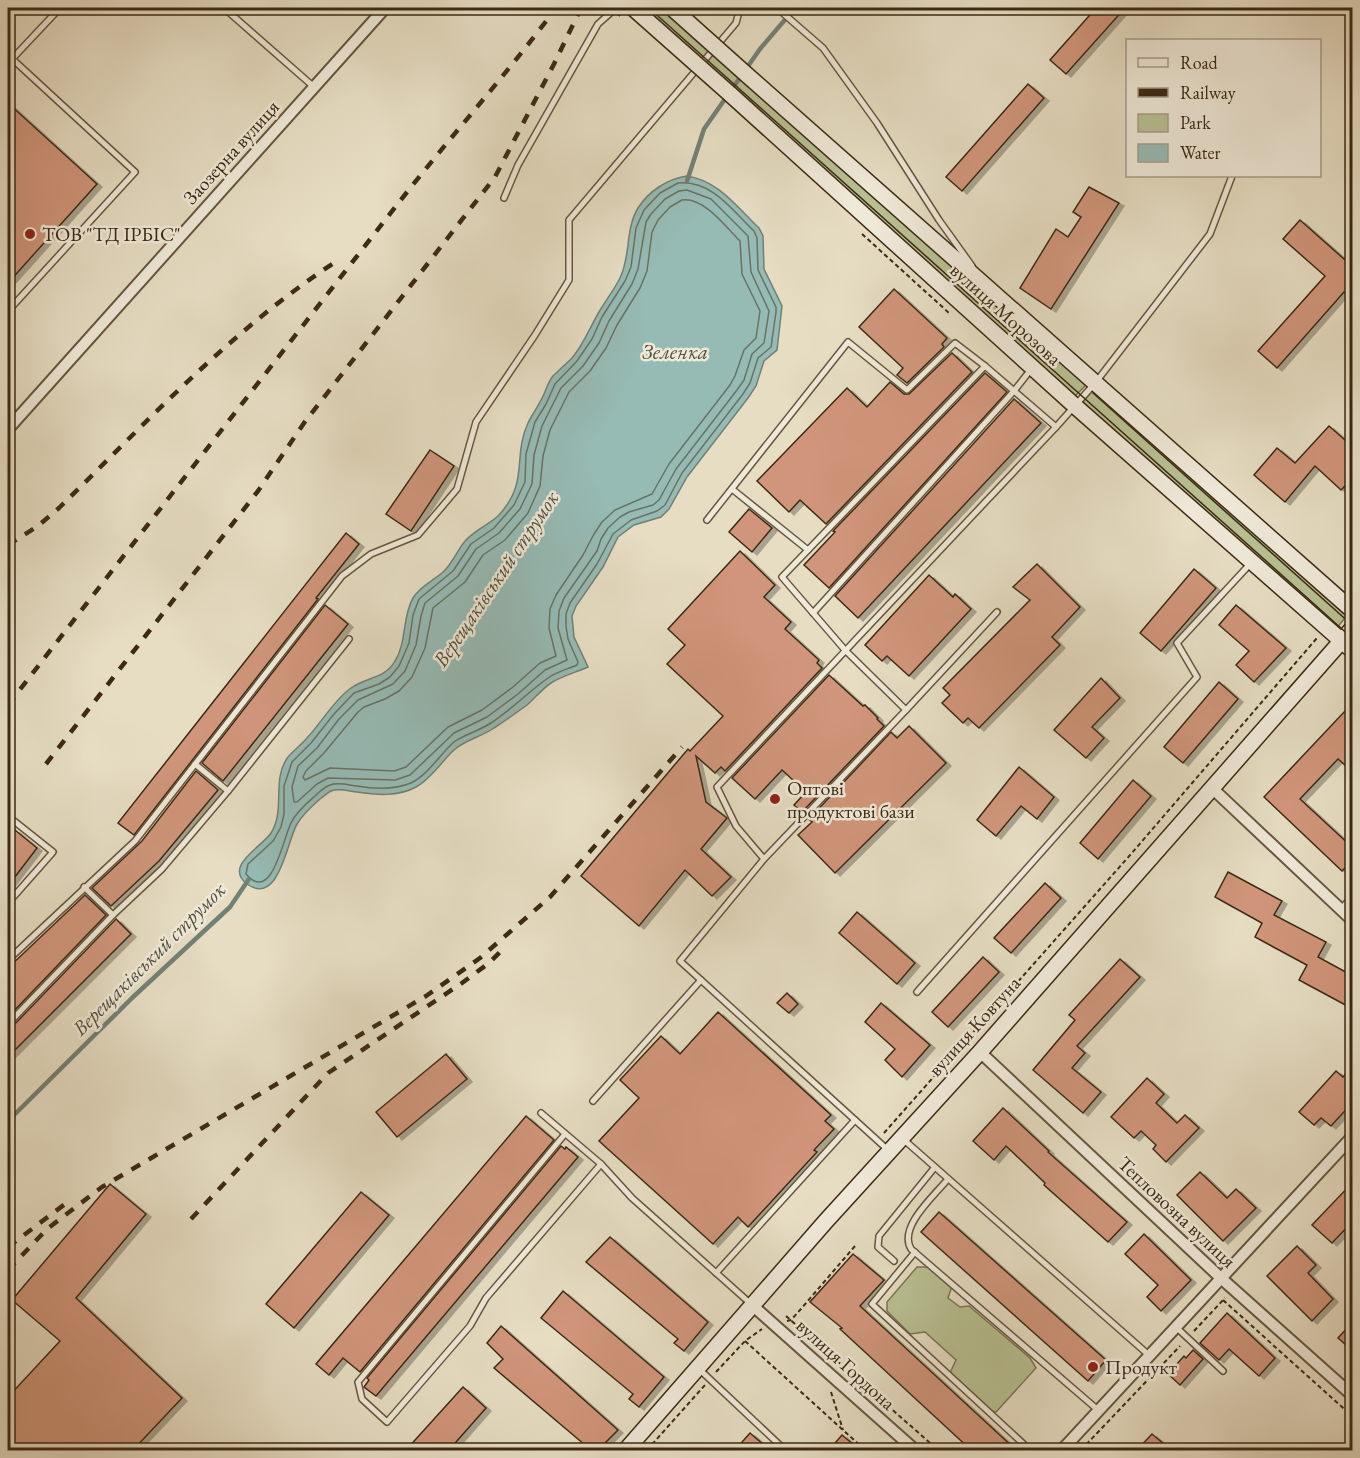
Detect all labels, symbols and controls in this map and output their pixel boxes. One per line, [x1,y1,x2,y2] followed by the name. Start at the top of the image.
[1126,39,1321,177] legend
[1180,51,1219,74] text: Road
[1180,81,1236,104] text: Railway
[177,94,285,210] street label: Заозерна вулиця
[1180,111,1211,134] text: Park
[1180,141,1221,164] text: Water
[42,221,181,247] place label: ТОВ "ТД ІРБІС"
[23,227,37,241] marker: ТОВ "ТД ІРБІС"
[945,257,1067,371] street label: вулиця Морозова
[642,338,708,365] water label: Зеленка
[426,485,565,673] water label: Верещаківський струмок
[787,775,915,824] place label: Оптові продуктові бази
[768,792,782,806] marker: Оптові продуктові бази
[65,875,232,1042] water label: Верещаківський струмок
[922,970,1026,1082] street label: вулиця Ковтуна
[1112,1150,1242,1274] street label: Тепловозна вулиця
[791,1312,901,1416] street label: вулиця Гордона
[1105,1354,1177,1380] place label: Продукт
[1086,1360,1100,1374] marker: Продукт

